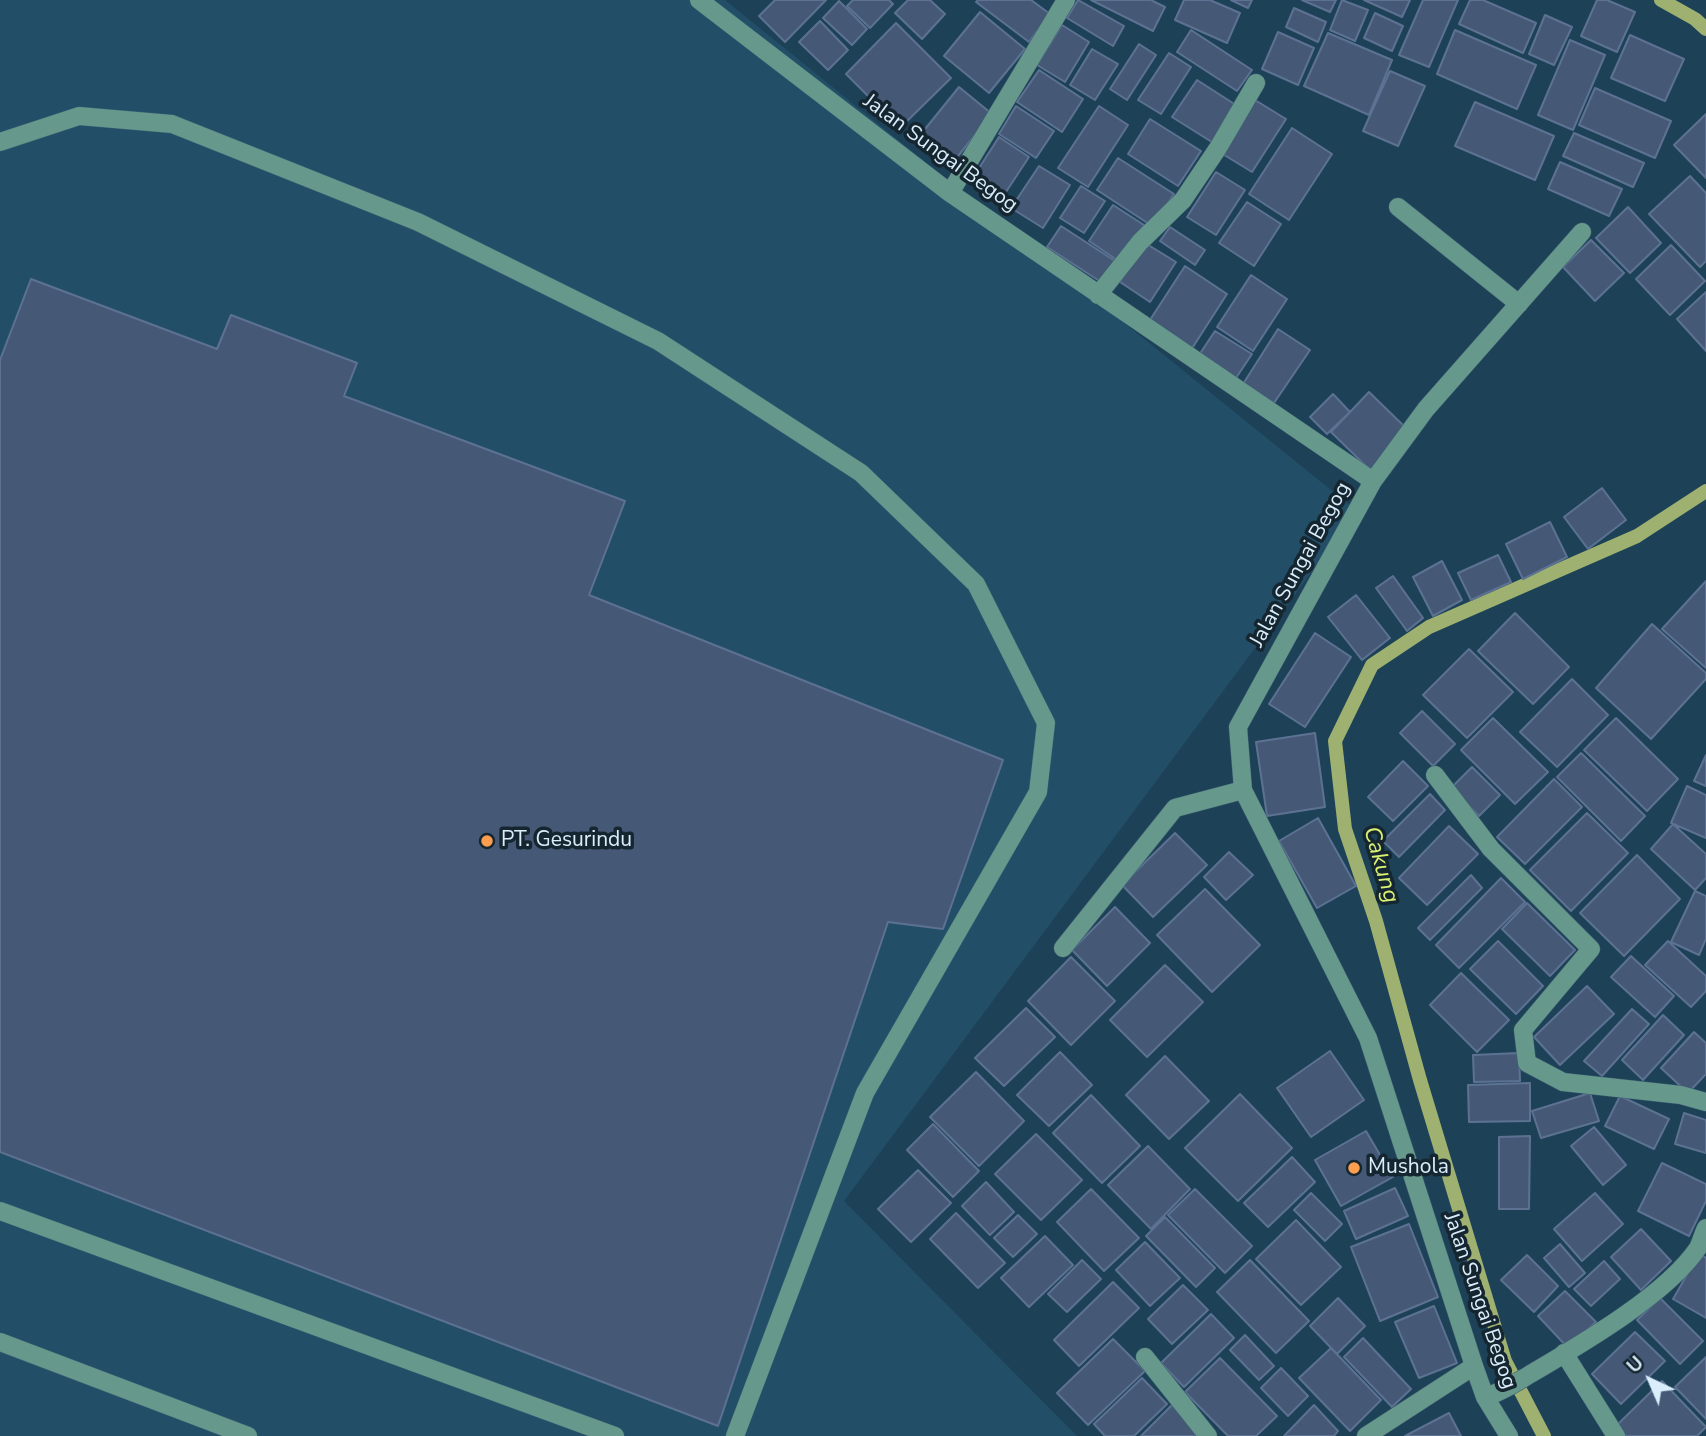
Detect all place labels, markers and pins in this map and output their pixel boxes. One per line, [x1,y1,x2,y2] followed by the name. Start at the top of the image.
[501,828,632,854] place label: PT. Gesurindu
[479,833,495,849] marker: PT. Gesurindu
[1368,1155,1449,1181] place label: Mushola
[1346,1160,1362,1176] marker: Mushola

